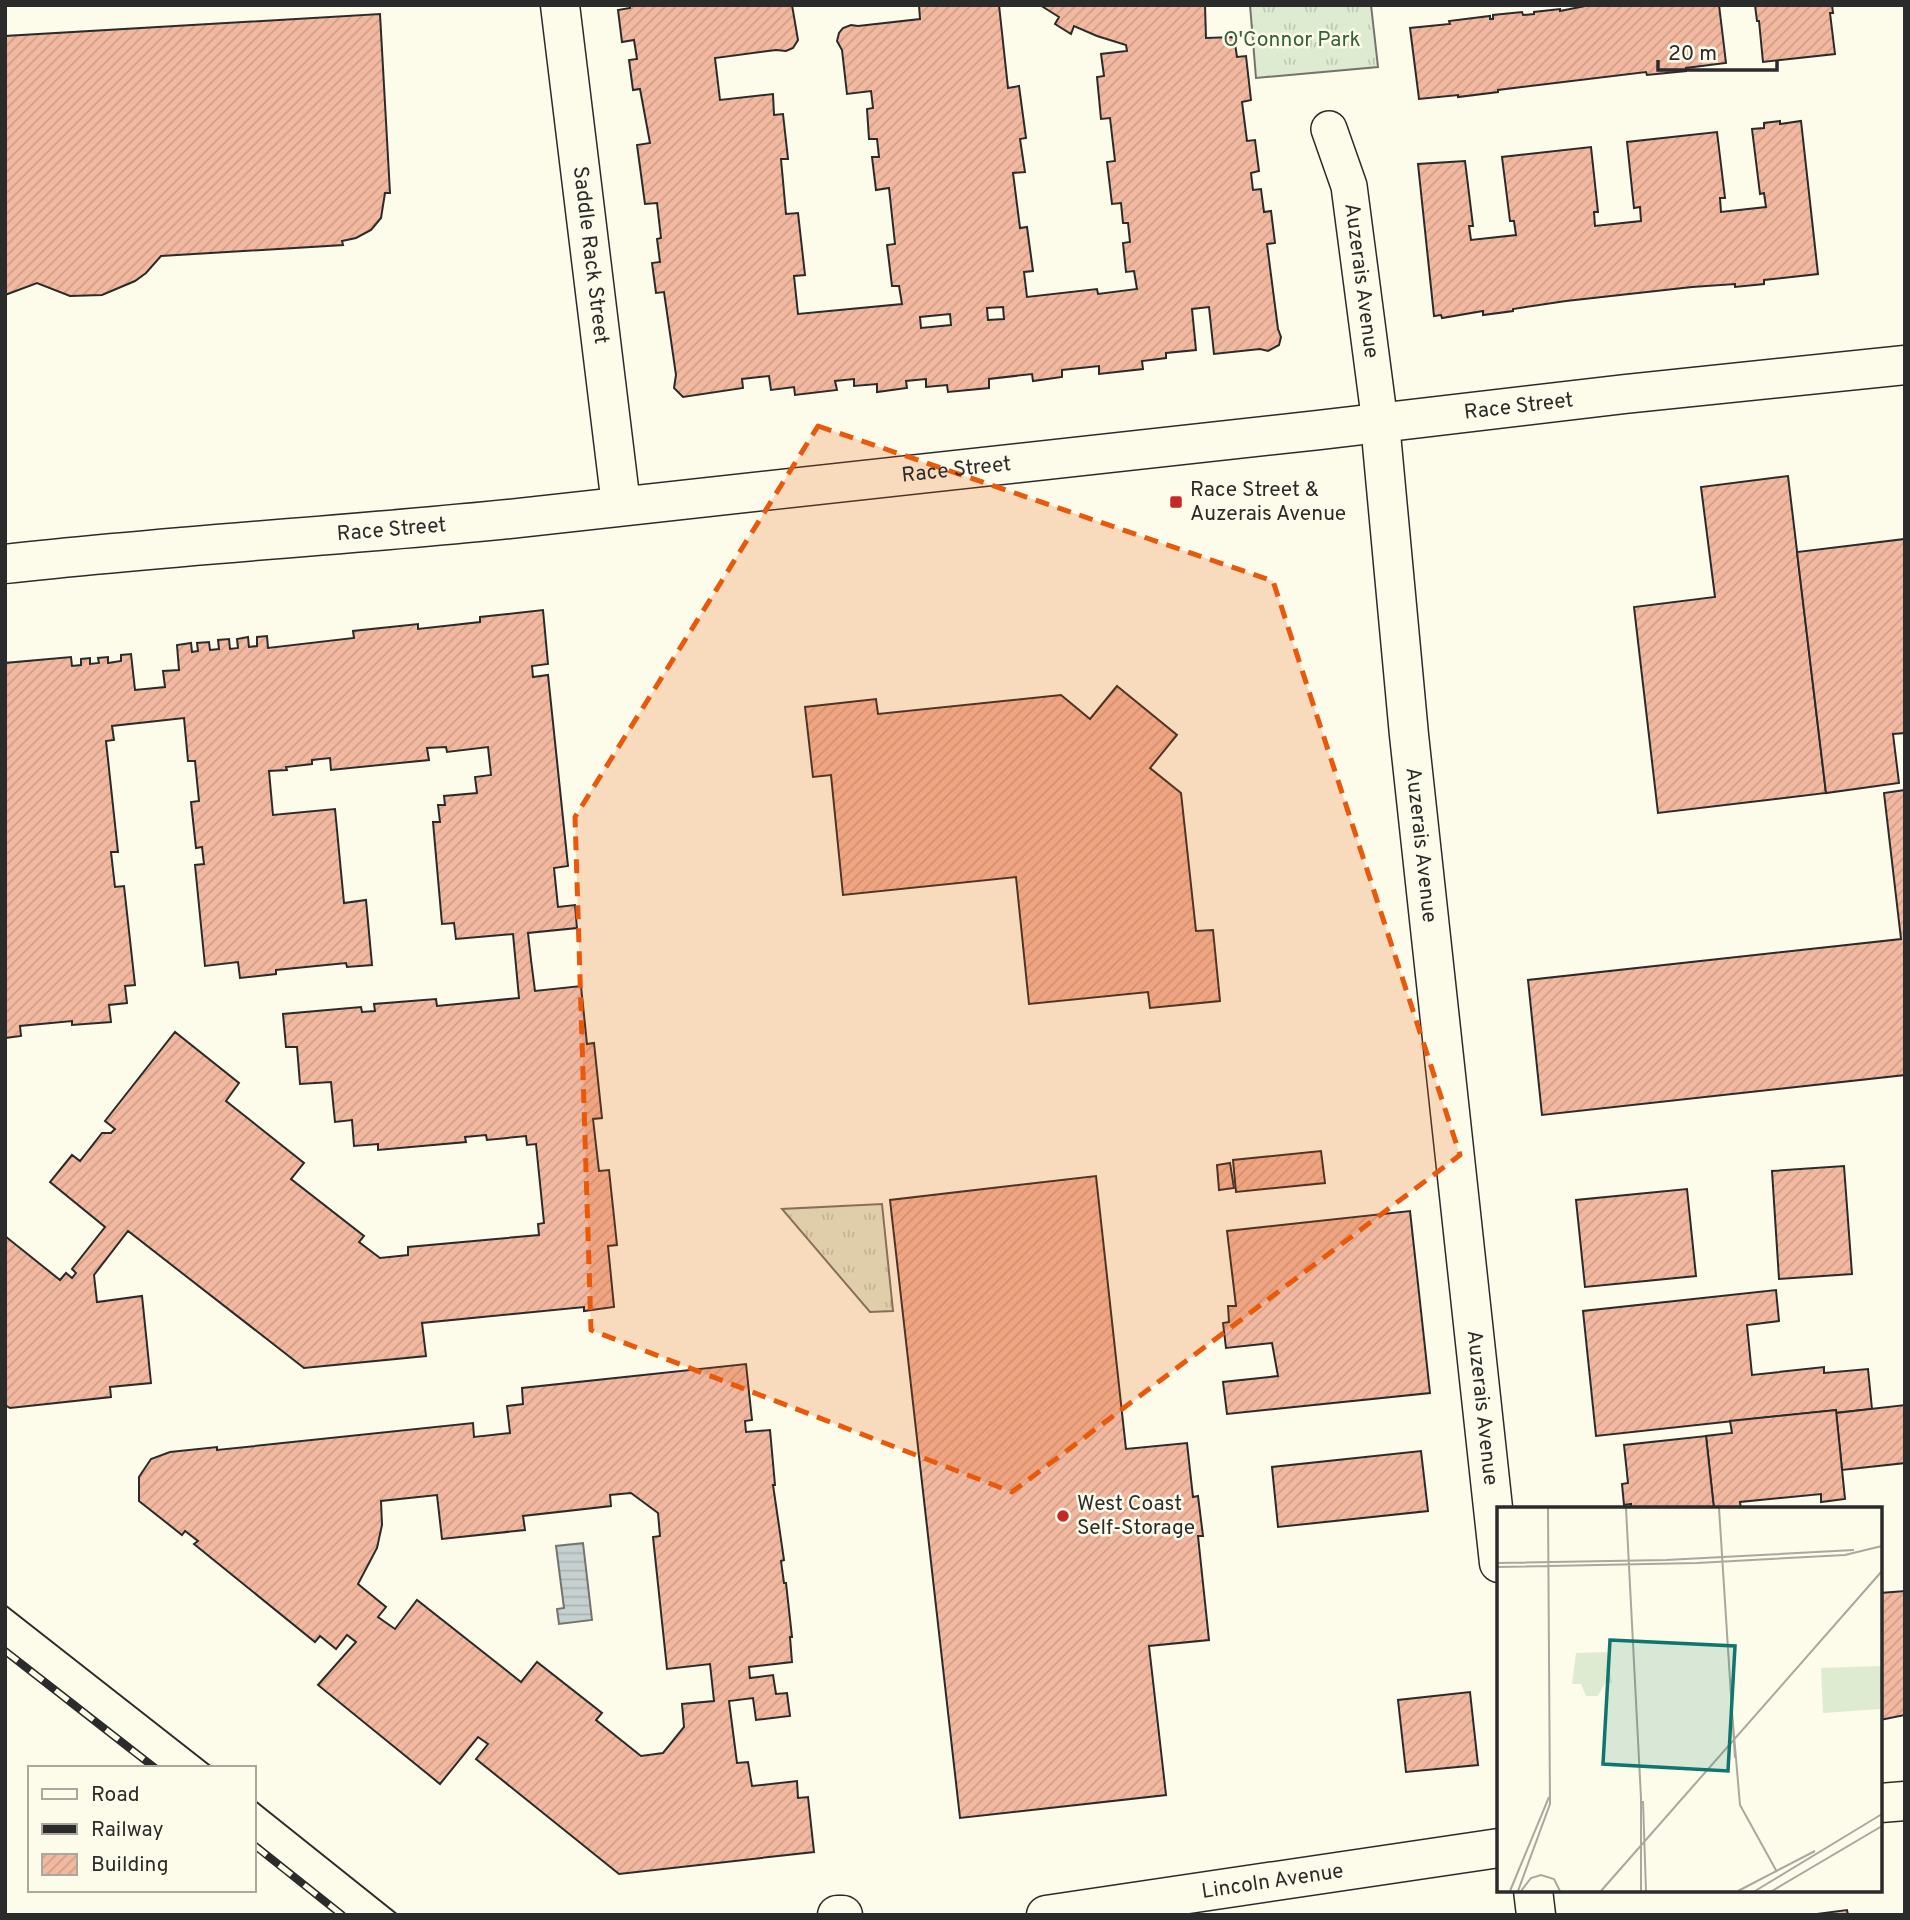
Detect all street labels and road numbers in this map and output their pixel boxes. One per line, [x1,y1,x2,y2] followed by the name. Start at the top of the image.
[566,165,615,346] street label: Saddle Rack Street
[1338,202,1385,360] street label: Auzerais Avenue
[1463,387,1575,426] street label: Race Street
[900,450,1012,489] street label: Race Street
[336,512,447,548] street label: Race Street
[1399,766,1443,924] street label: Auzerais Avenue
[1460,1329,1504,1487] street label: Auzerais Avenue
[1200,1858,1345,1905] street label: Lincoln Avenue

